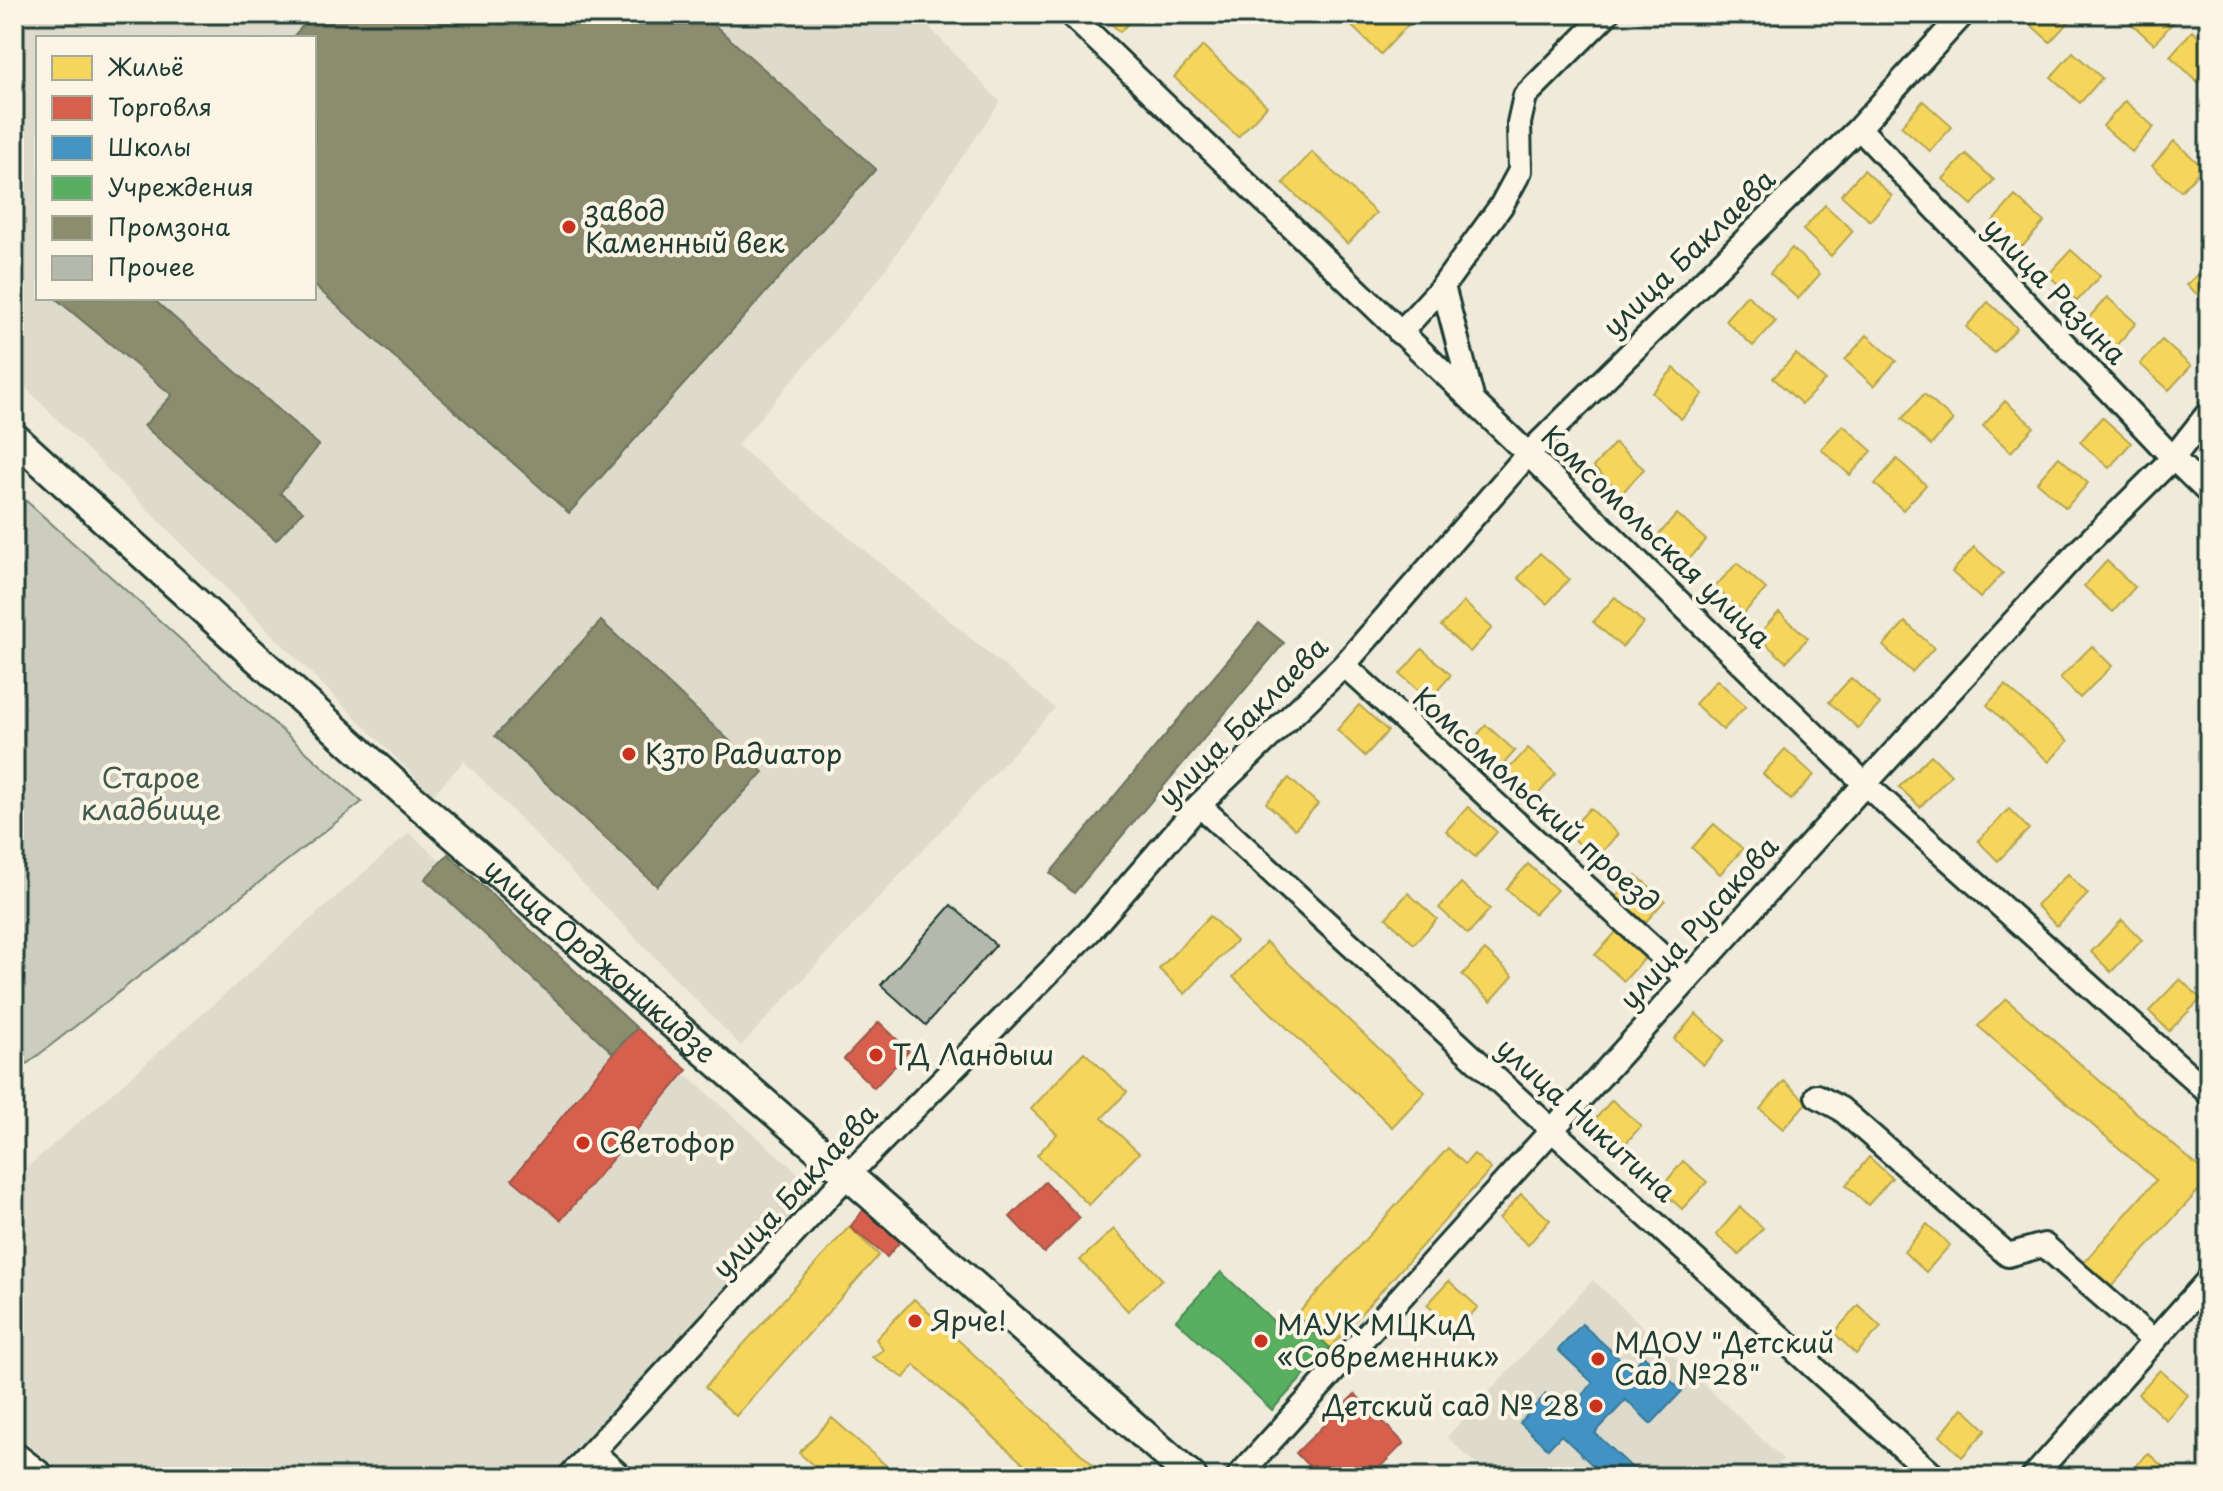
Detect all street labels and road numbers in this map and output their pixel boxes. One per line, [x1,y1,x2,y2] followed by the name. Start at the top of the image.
[1592,157,1785,346] street label: улица Баклаева
[1974,206,2138,374] street label: улица Разина
[1532,414,1782,658] street label: Комсомольская улица
[1147,625,1338,816] street label: улица Баклаева
[1404,676,1670,922] street label: Комсомольский проезд
[1608,825,1788,1018] street label: улица Русакова
[475,847,727,1073] street label: улица Орджоникидзе
[1488,1026,1687,1212] street label: улица Никитина
[701,1092,887,1287] street label: улица Баклаева

